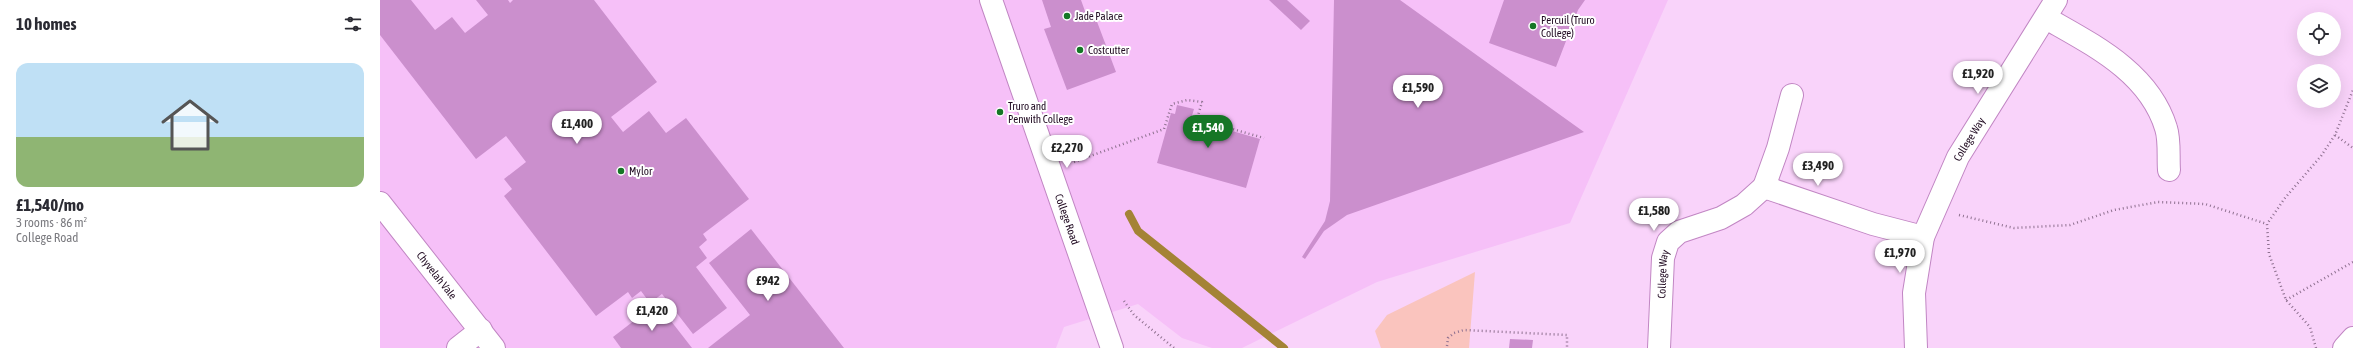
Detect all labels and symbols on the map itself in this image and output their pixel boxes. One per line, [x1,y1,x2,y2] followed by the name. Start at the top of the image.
[1075,10,1123,22] place label: Jade Palace
[1062,11,1072,21] marker: Jade Palace
[1541,14,1595,39] place label: Percuil (Truro College)
[1528,21,1538,31] marker: Percuil (Truro College)
[1088,44,1130,56] place label: Costcutter
[1075,45,1085,55] marker: Costcutter
[1945,61,2011,95] pin: £1,920
[1385,75,1451,109] pin: £1,590
[1008,100,1073,125] place label: Truro and Penwith College
[995,107,1005,117] marker: Truro and Penwith College
[544,111,610,145] pin: £1,400
[1175,115,1241,149] pin: £1,540
[1951,115,1987,163] street label: College Way
[1034,135,1100,169] pin: £2,270
[1785,153,1851,187] pin: £3,490
[629,165,653,177] place label: Mylor
[616,166,626,176] marker: Mylor
[1053,192,1082,246] street label: College Road
[1621,198,1687,232] pin: £1,580
[1867,240,1933,274] pin: £1,970
[1655,248,1671,299] street label: College Way
[414,249,459,302] street label: Chyvelah Vale
[744,268,792,302] pin: £942
[619,298,685,332] pin: £1,420

